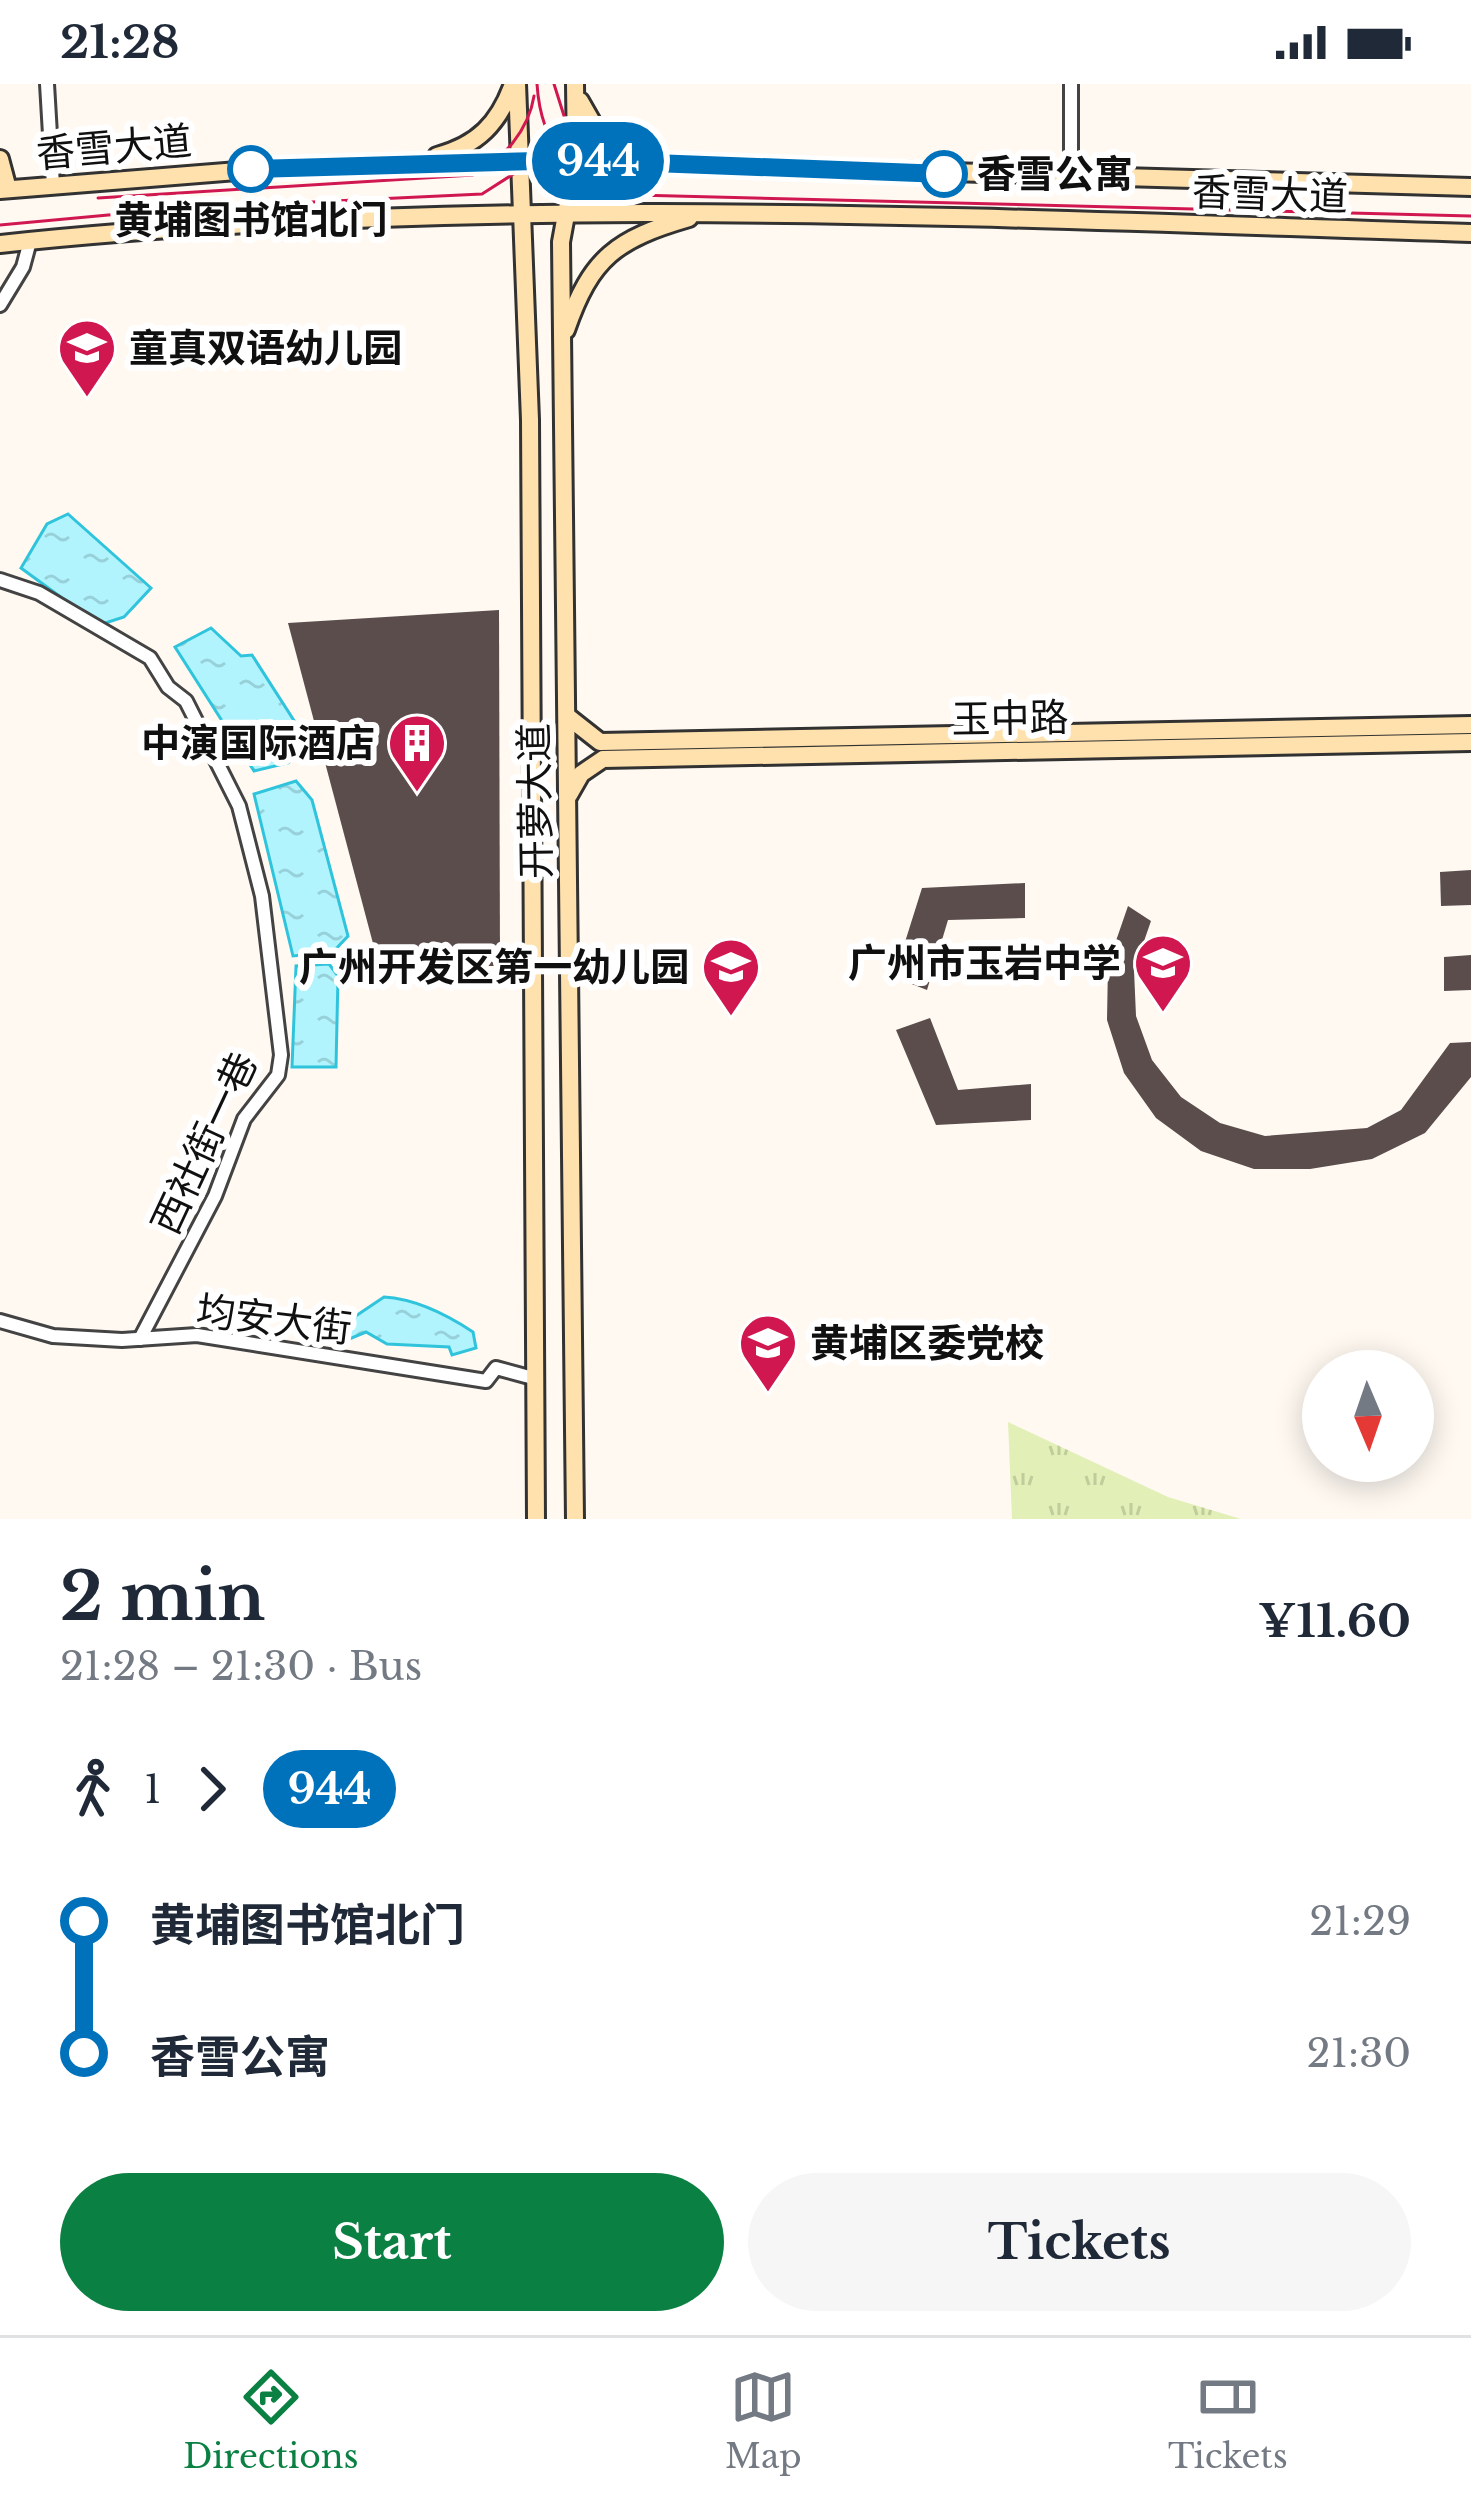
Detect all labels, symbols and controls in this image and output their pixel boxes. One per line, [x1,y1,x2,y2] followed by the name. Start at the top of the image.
[60,14,180,70] text: 21:28
[34,116,194,179] street label: 香雪大道
[529,122,667,200] line badge: 944
[556,135,640,187] text: 944
[229,147,273,191] marker: 黄埔图书馆北门
[977,150,1133,199] place label: 香雪公寓
[922,152,966,196] marker: 香雪公寓
[1191,167,1349,222] street label: 香雪大道
[114,196,388,245] place label: 黄埔图书馆北门
[56,317,118,399] school or university icon: 童真双语幼儿园
[129,324,402,373] place label: 童真双语幼儿园
[951,693,1069,744] street label: 玉中路
[386,712,448,794] building icon: 中演国际酒店
[141,719,375,768] place label: 中演国际酒店
[510,723,561,879] street label: 开萝大道
[1132,932,1194,1014] school or university icon: 广州市玉岩中学
[700,936,762,1018] school or university icon: 广州开发区第一幼儿园
[848,939,1121,988] place label: 广州市玉岩中学
[299,943,689,992] place label: 广州开发区第一幼儿园
[141,1044,268,1242] street label: 西社街一巷
[194,1286,354,1353] street label: 均安大街
[737,1312,799,1394] school or university icon: 黄埔区委党校
[810,1319,1044,1368] place label: 黄埔区委党校
[1302,1350,1434,1482] north arrow
[1302,1350,1434,1482] map controls
[60,1556,265,1638] text: 2 min
[1258,1593,1411,1649] text: ¥11.60
[60,1642,422,1691] text: 21:28 – 21:30 · Bus
[60,1756,126,1822] icon: walk
[179,1756,245,1822] icon: forward
[287,1763,372,1815] text: 944
[144,1765,161,1814] text: 1
[150,1897,465,1953] text: 黄埔图书馆北门
[1309,1897,1411,1946] text: 21:29
[150,2029,330,2085] text: 香雪公寓
[1307,2029,1411,2078] text: 21:30
[60,2173,724,2311] button: Start
[748,2173,1411,2311] button: Tickets
[183,2364,359,2477] tab: Directions
[725,2364,802,2477] tab: Map
[1168,2364,1288,2477] tab: Tickets

